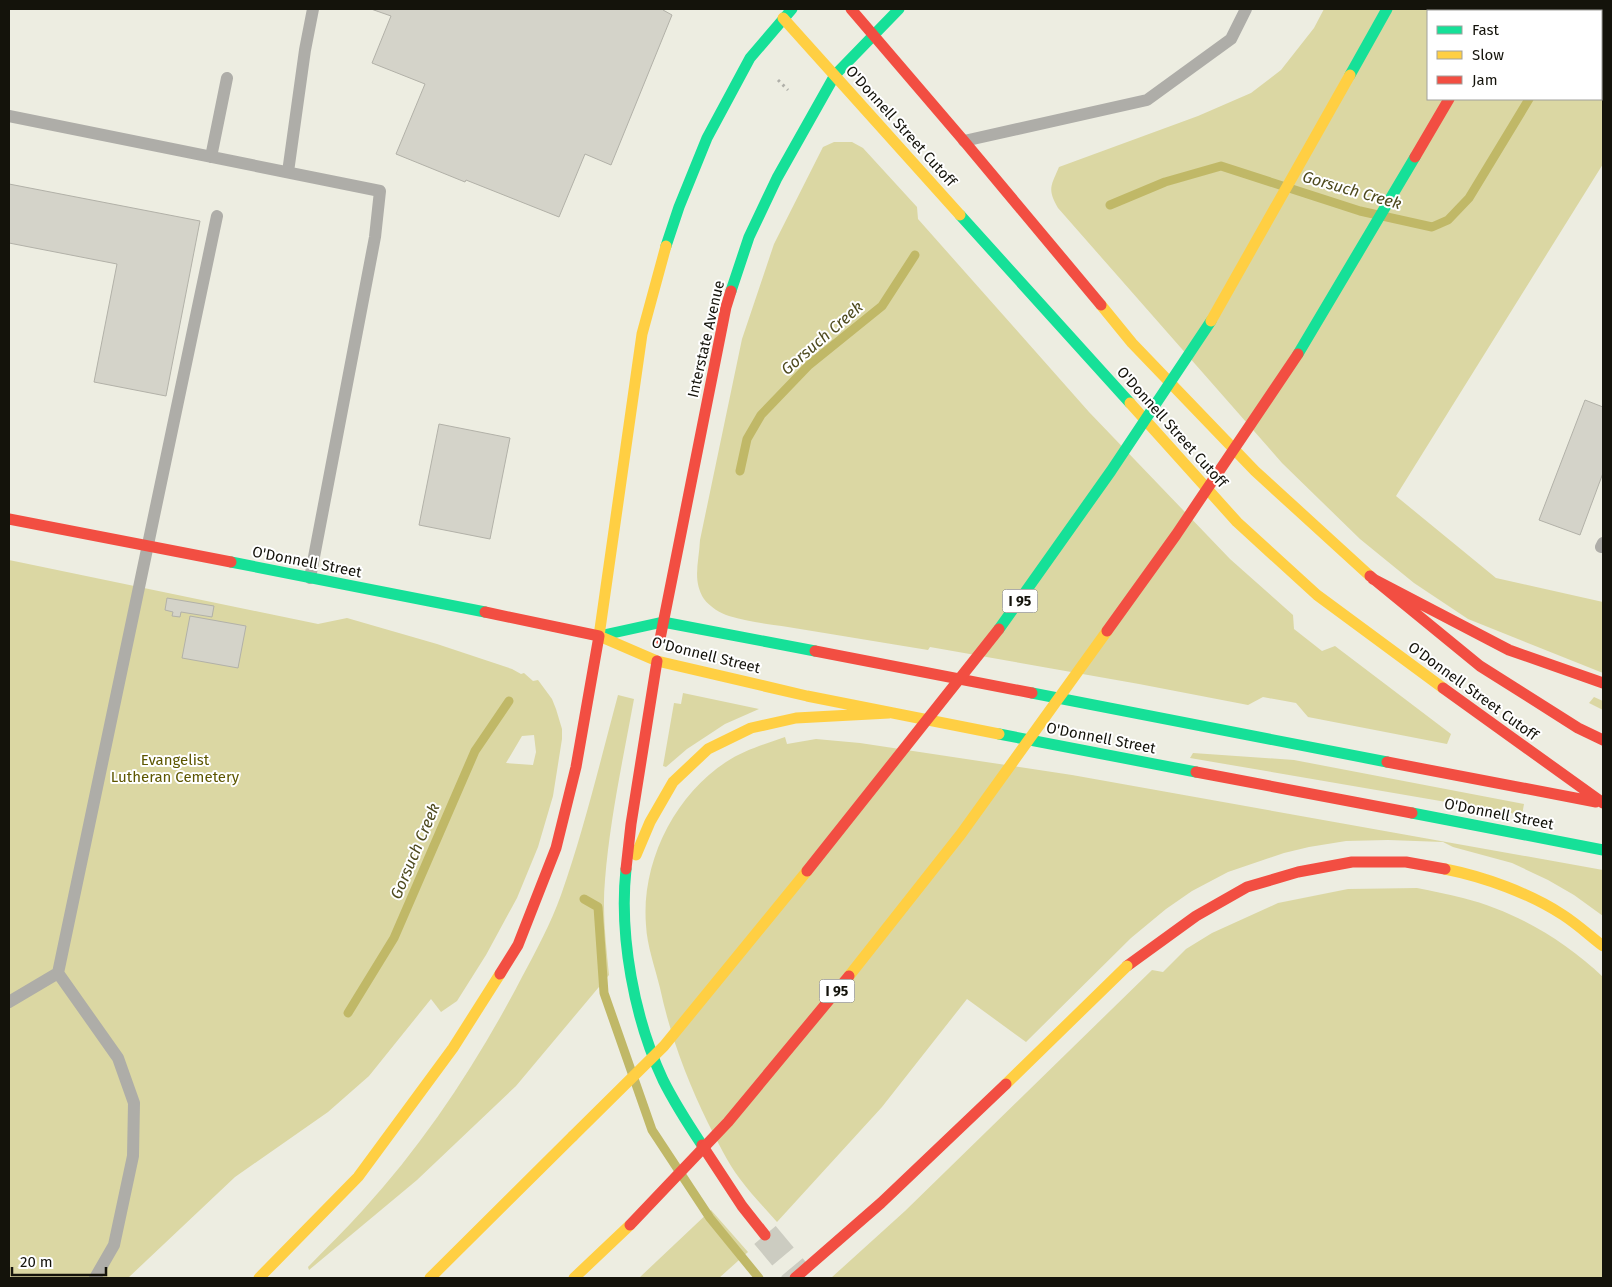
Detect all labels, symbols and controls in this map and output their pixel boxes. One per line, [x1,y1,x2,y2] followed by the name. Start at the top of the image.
[1427,10,1602,100] legend
[1472,21,1499,39] text: Fast
[1472,46,1504,64] text: Slow
[842,62,961,191] street label: O'Donnell Street Cutoff
[1472,71,1498,89] text: Jam
[1300,167,1404,213] water label: Gorsuch Creek
[684,279,728,399] street label: Interstate Avenue
[777,297,867,379] water label: Gorsuch Creek
[1113,363,1232,492] street label: O'Donnell Street Cutoff
[251,543,364,582] street label: O'Donnell Street
[1002,590,1038,612] road number: I 95
[650,633,763,677] street label: O'Donnell Street
[1405,638,1542,745] street label: O'Donnell Street Cutoff
[1045,719,1158,758] street label: O'Donnell Street
[111,751,240,786] park label: Evangelist Lutheran Cemetery
[1443,795,1556,834] street label: O'Donnell Street
[386,800,444,902] water label: Gorsuch Creek
[820,979,854,1002] road number: I 95
[12,1244,106,1276] scale bar
[20,1253,53,1271] text: 20 m

